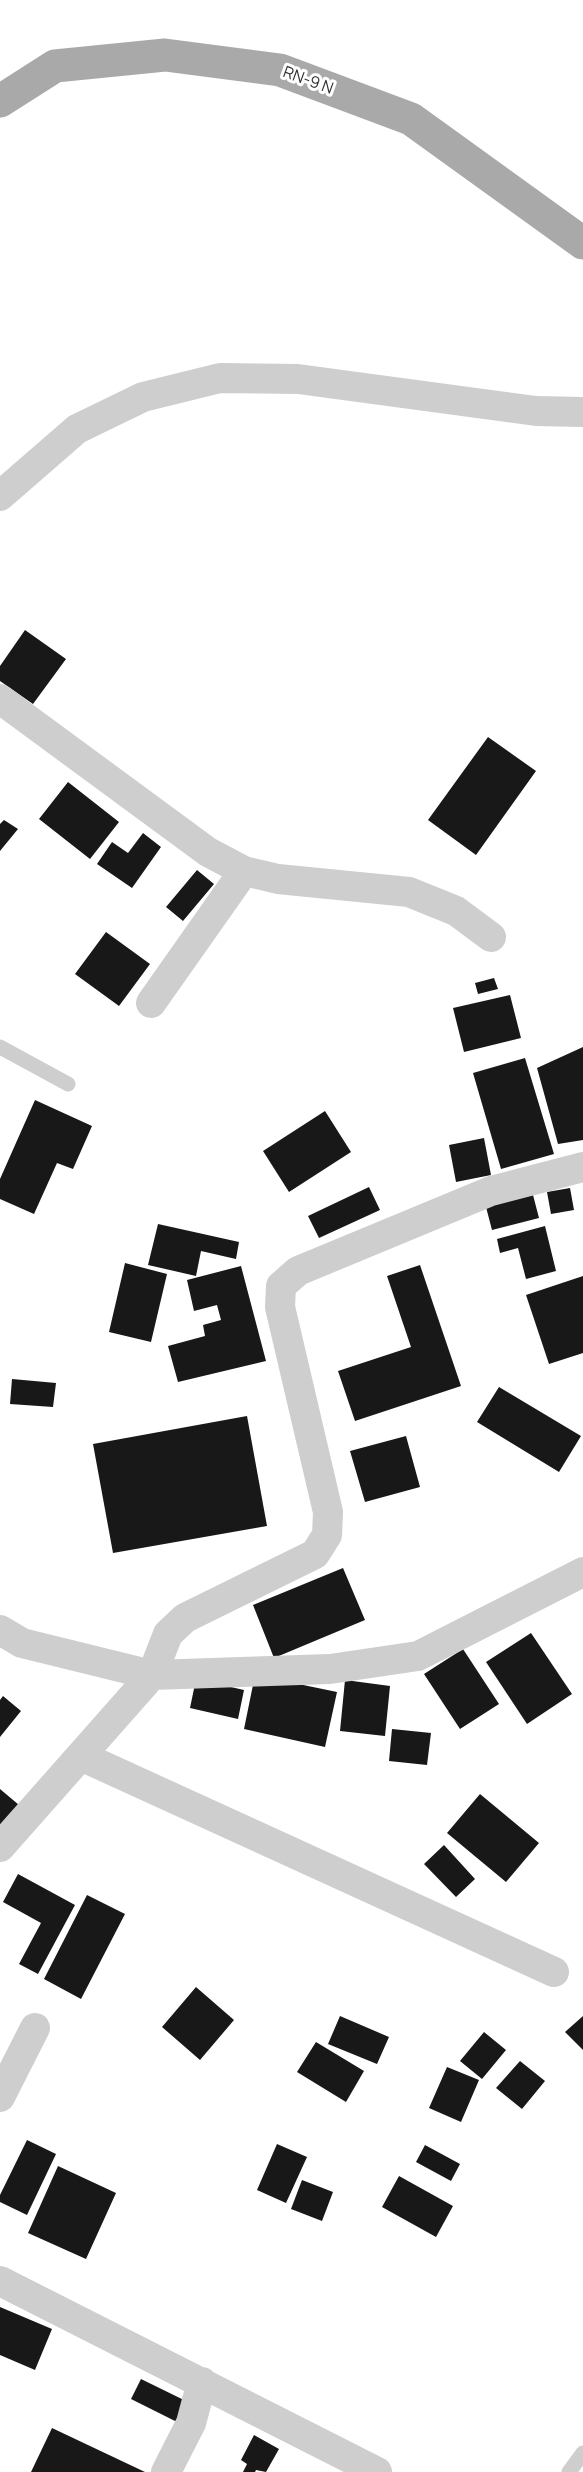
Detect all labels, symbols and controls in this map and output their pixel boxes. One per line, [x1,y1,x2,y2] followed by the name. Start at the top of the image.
[280,63,336,99] street label: RN-9 N

